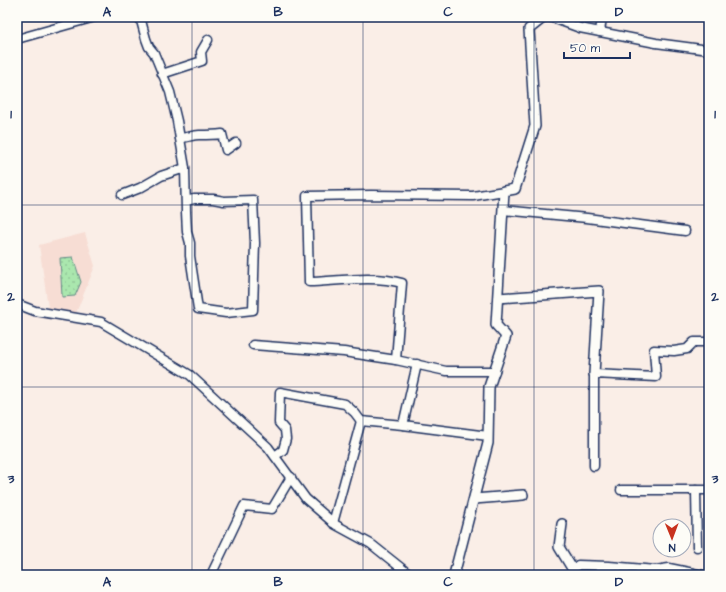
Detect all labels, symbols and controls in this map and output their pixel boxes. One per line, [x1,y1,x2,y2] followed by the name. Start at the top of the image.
[103,3,112,21] text: A
[273,3,283,21] text: B
[443,3,453,21] text: C
[615,3,624,21] text: D
[564,34,630,60] scale bar
[570,40,601,57] text: 50 m
[10,105,12,123] text: 1
[714,105,716,123] text: 1
[6,288,15,306] text: 2
[710,288,719,306] text: 2
[7,470,15,488] text: 3
[711,470,719,488] text: 3
[652,518,692,558] north arrow
[668,540,676,555] text: N
[103,573,112,591] text: A
[273,573,283,591] text: B
[443,573,453,591] text: C
[615,573,624,591] text: D

